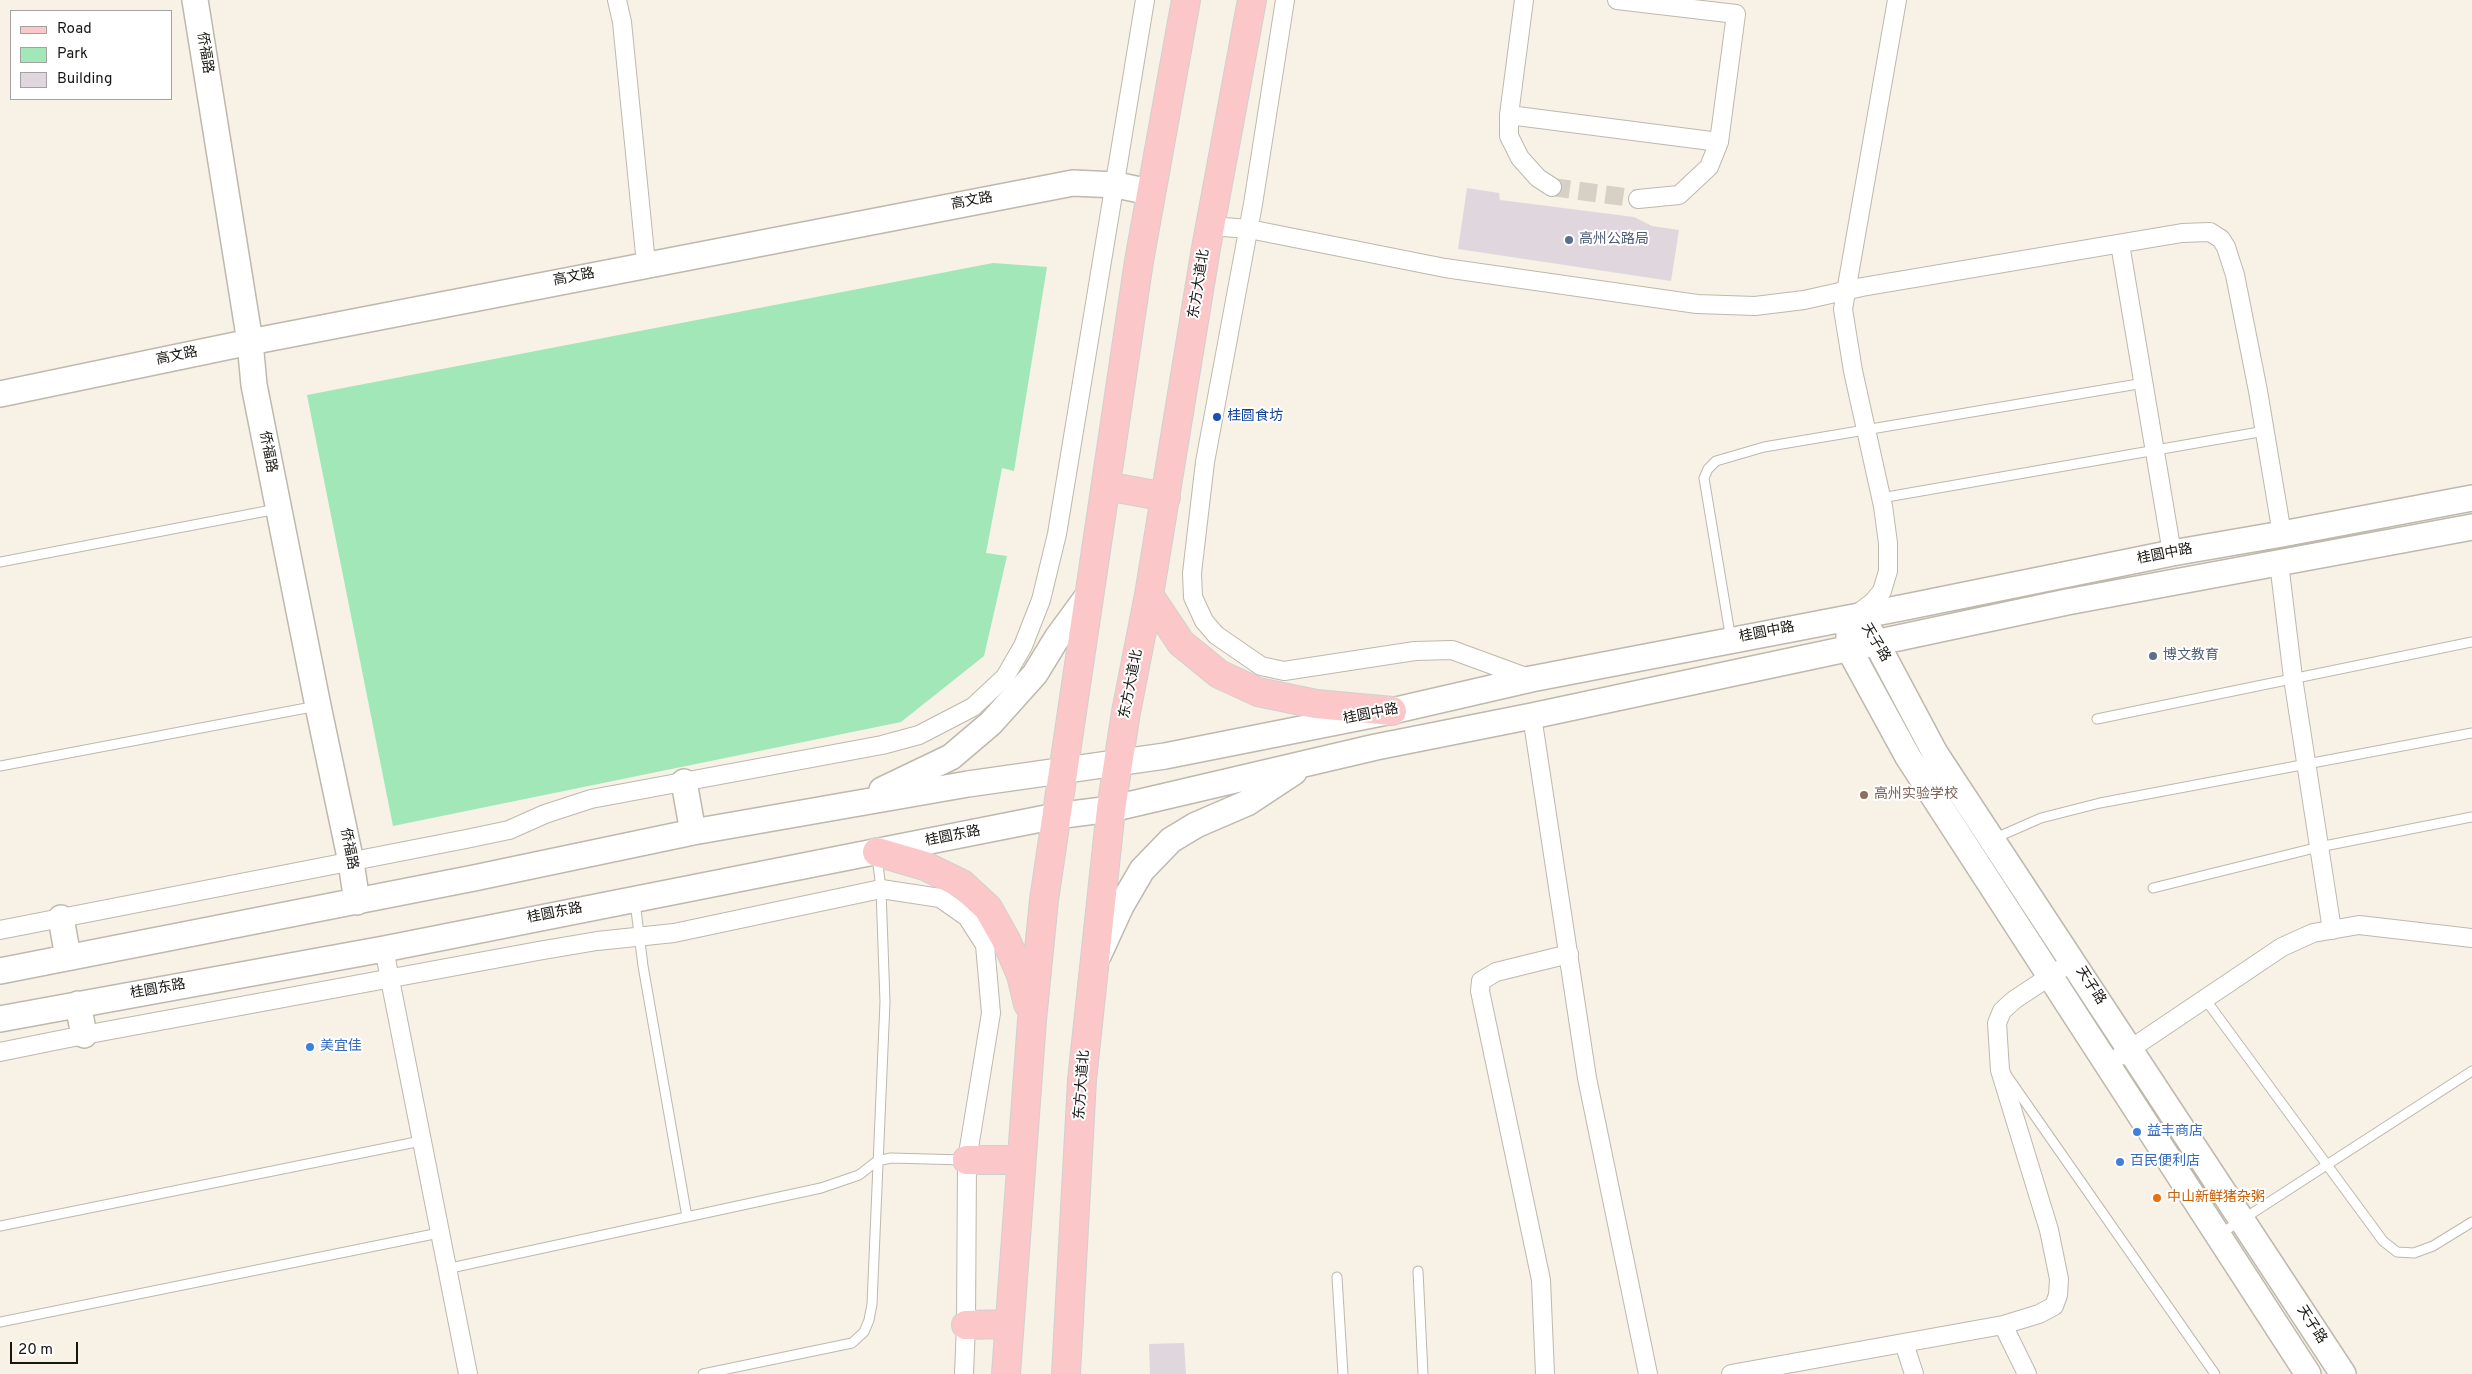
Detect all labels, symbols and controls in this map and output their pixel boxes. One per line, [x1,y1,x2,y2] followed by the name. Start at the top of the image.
[10,10,172,100] legend
[57,20,92,39] text: Road
[192,31,216,75] street label: 侨福路
[57,45,88,64] text: Park
[57,70,112,89] text: Building
[950,190,994,214] street label: 高文路
[1579,232,1649,248] place label: 高州公路局
[1563,234,1575,246] marker: 高州公路局
[1186,248,1214,320] street label: 东方大道北
[552,266,596,290] street label: 高文路
[155,344,199,370] street label: 高文路
[1227,409,1283,425] place label: 桂圆食坊
[1211,411,1223,423] marker: 桂圆食坊
[255,430,279,474] street label: 侨福路
[2136,541,2194,569] street label: 桂圆中路
[1738,619,1796,647] street label: 桂圆中路
[1857,621,1893,665] street label: 天子路
[1117,648,1147,720] street label: 东方大道北
[2163,648,2219,664] place label: 博文教育
[2147,650,2159,662] marker: 博文教育
[1342,701,1400,729] street label: 桂圆中路
[1874,787,1958,803] place label: 高州实验学校
[1858,789,1870,801] marker: 高州实验学校
[924,823,982,851] street label: 桂圆东路
[336,827,360,871] street label: 侨福路
[526,900,584,928] street label: 桂圆东路
[2072,964,2108,1008] street label: 天子路
[129,977,187,1003] street label: 桂圆东路
[320,1039,362,1055] place label: 美宜佳
[304,1041,316,1053] marker: 美宜佳
[1072,1049,1094,1121] street label: 东方大道北
[2147,1124,2203,1140] place label: 益丰商店
[2131,1126,2143,1138] marker: 益丰商店
[2130,1154,2200,1170] place label: 百民便利店
[2114,1156,2126,1168] marker: 百民便利店
[2167,1190,2265,1206] place label: 中山新鲜猪杂粥
[2151,1192,2163,1204] marker: 中山新鲜猪杂粥
[2293,1303,2329,1347] street label: 天子路
[12,1332,80,1364] scale bar
[18,1341,53,1360] text: 20 m

